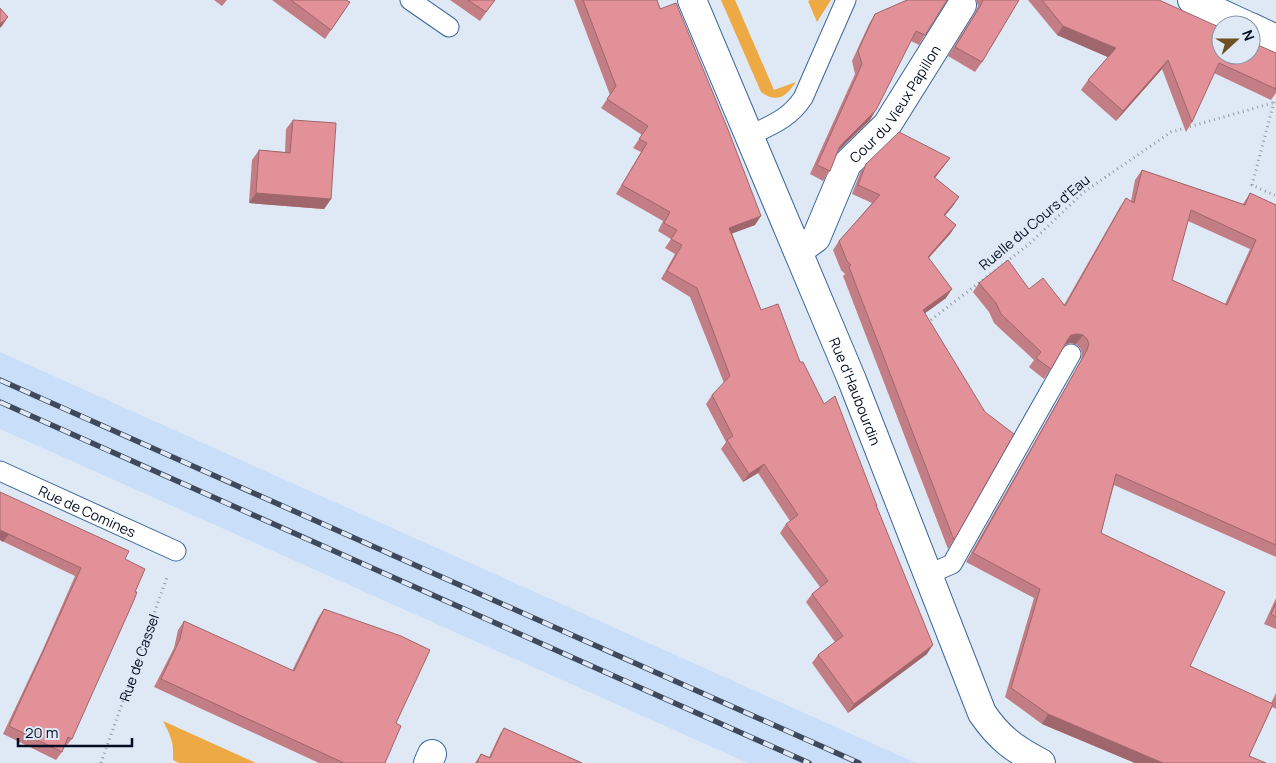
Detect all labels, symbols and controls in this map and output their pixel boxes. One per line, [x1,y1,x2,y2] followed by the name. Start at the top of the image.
[1211,15,1261,65] north arrow
[1238,27,1259,43] text: N
[845,41,944,166] street label: Cour du Vieux Papillon
[975,170,1093,274] street label: Ruelle du Cours d'Eau
[825,334,886,448] street label: Rue d'Haubourdin
[36,480,139,541] street label: Rue de Comines
[114,611,163,704] street label: Rue de Cassel
[18,716,131,748] scale bar
[25,722,58,743] text: 20 m

